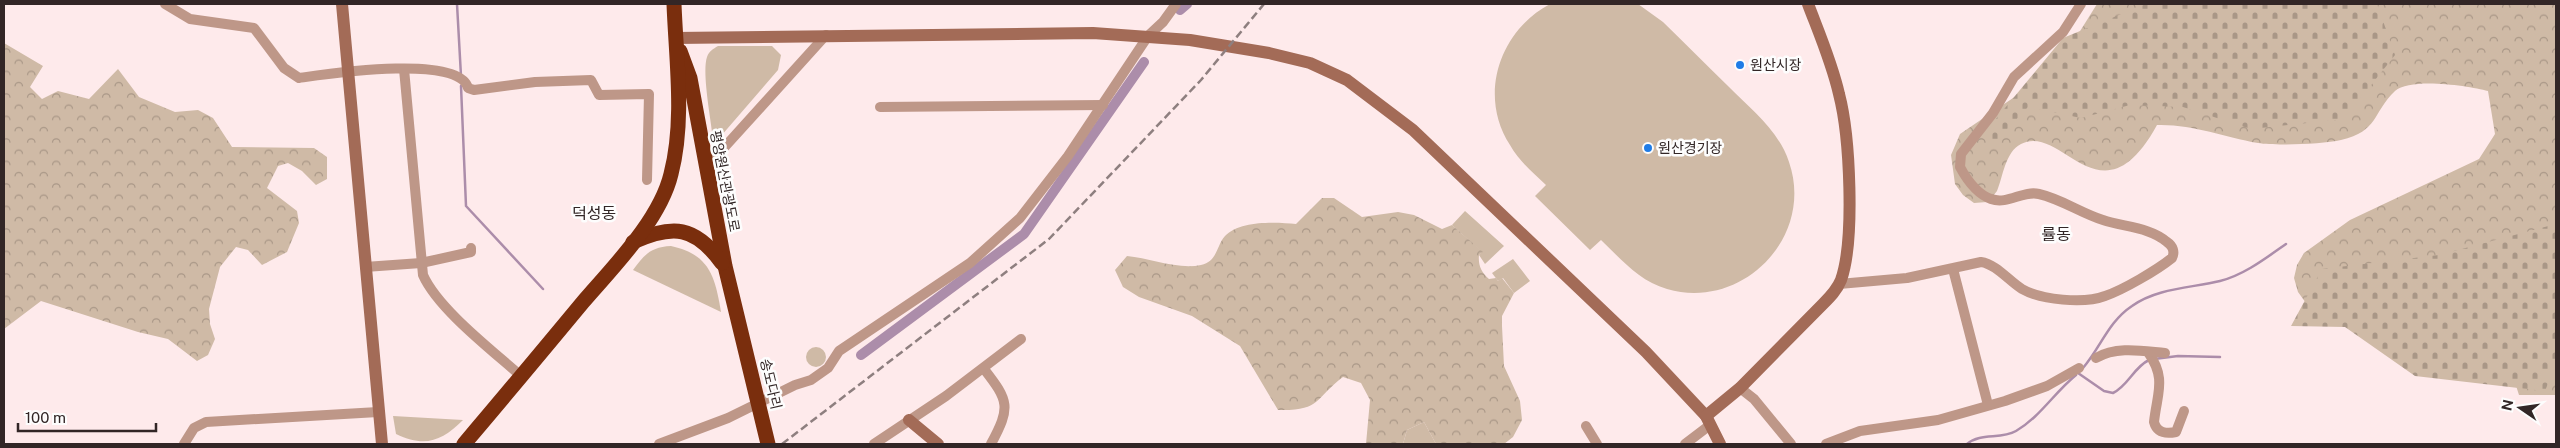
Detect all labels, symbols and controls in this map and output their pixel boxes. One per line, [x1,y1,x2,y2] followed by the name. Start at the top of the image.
[1750,57,1802,73] place label: 원산시장
[1734,59,1746,71] marker: 원산시장
[707,129,743,233] street label: 평양원산관광도로
[1658,140,1723,156] place label: 원산경기장
[1642,142,1654,154] marker: 원산경기장
[572,204,616,223] district label: 덕성동
[2041,225,2071,244] district label: 률동
[757,357,785,411] street label: 송도다리
[2495,383,2545,433] north arrow
[2498,398,2516,412] text: N
[18,400,155,432] scale bar
[25,409,66,426] text: 100 m

